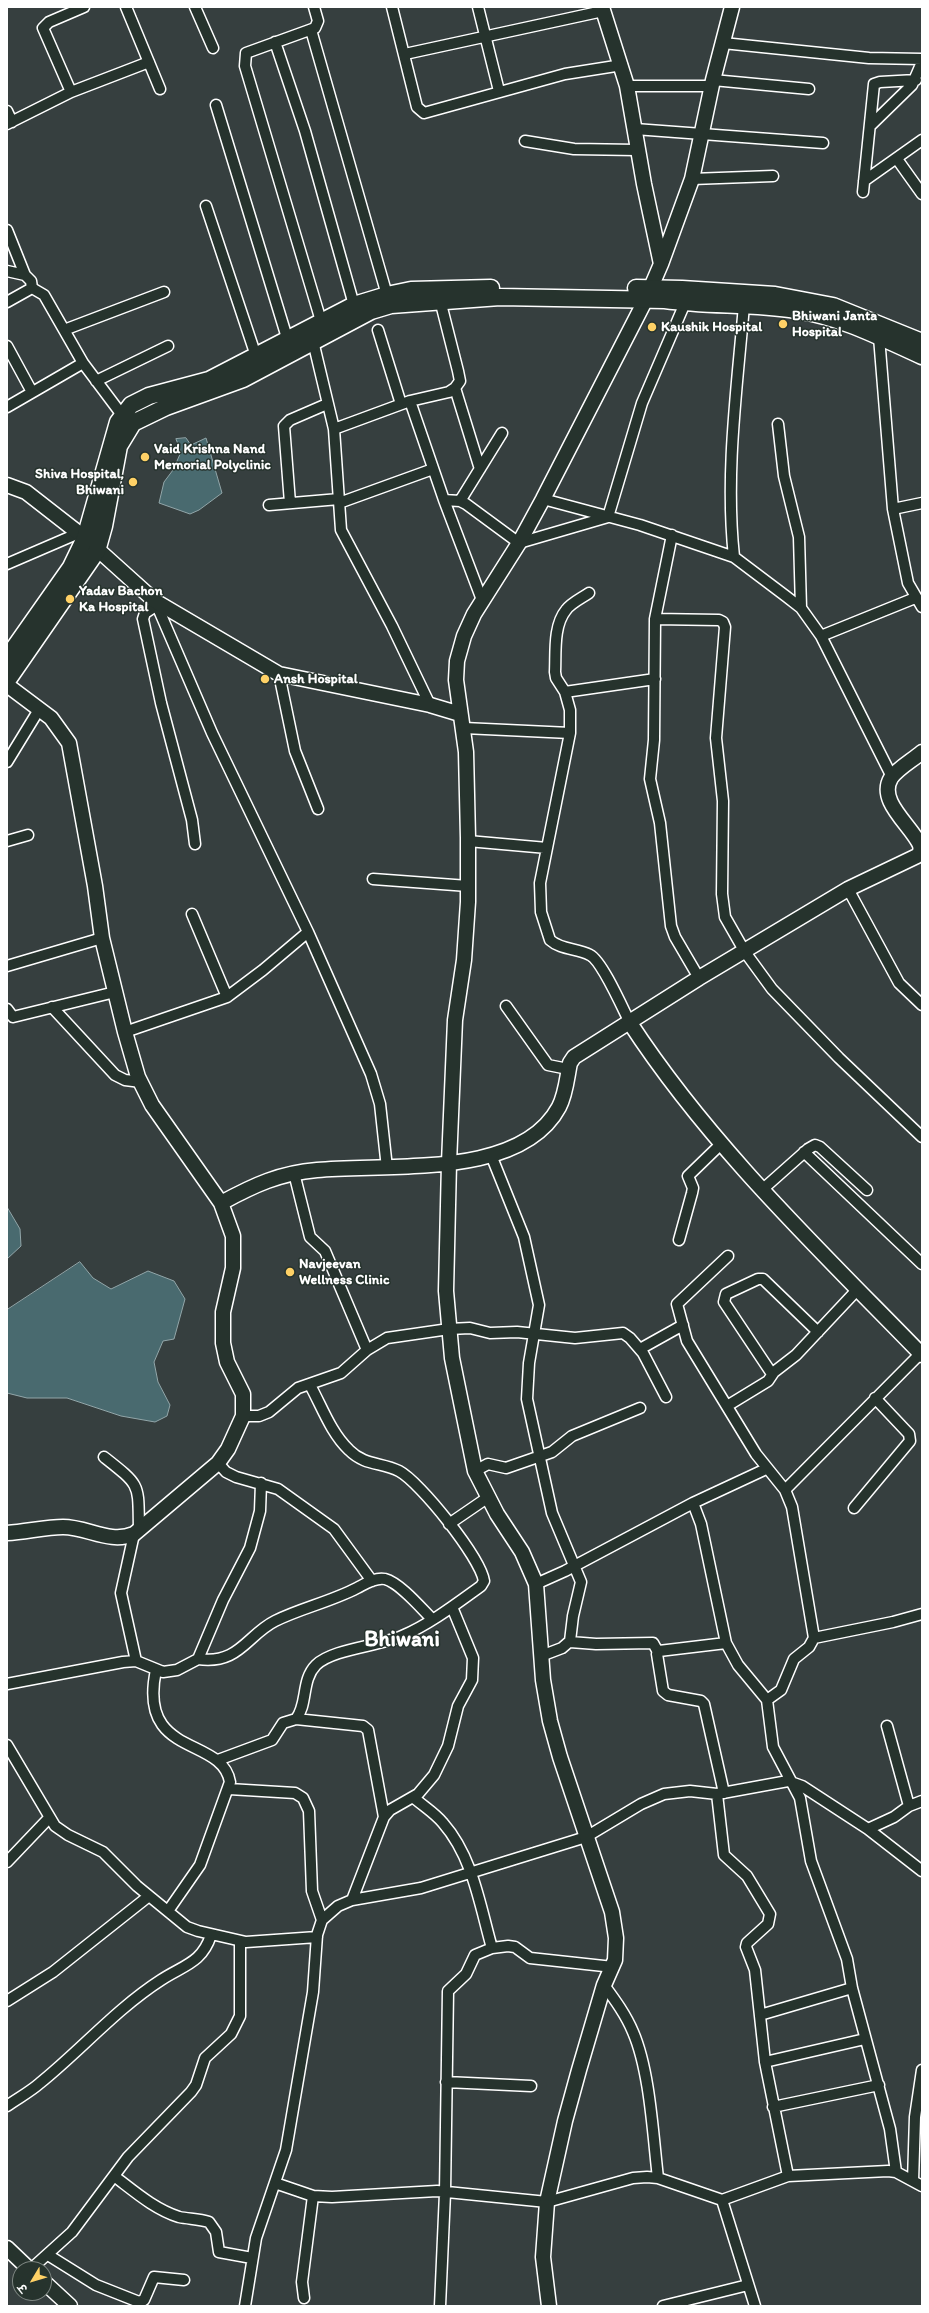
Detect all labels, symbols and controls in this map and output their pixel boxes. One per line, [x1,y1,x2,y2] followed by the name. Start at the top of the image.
[792,308,877,340] place label: Bhiwani Janta Hospital
[777,318,789,330] marker: Bhiwani Janta Hospital
[661,319,762,335] place label: Kaushik Hospital
[646,321,658,333] marker: Kaushik Hospital
[154,441,271,474] place label: Vaid Krishna Nand Memorial Polyclinic
[139,451,151,463] marker: Vaid Krishna Nand Memorial Polyclinic
[35,466,124,498] place label: Shiva Hospital, Bhiwani
[127,476,139,488] marker: Shiva Hospital, Bhiwani
[79,583,163,616] place label: Yadav Bachon Ka Hospital
[64,593,76,605] marker: Yadav Bachon Ka Hospital
[274,671,358,687] place label: Ansh Hospital
[259,673,271,685] marker: Ansh Hospital
[299,1256,389,1288] place label: Navjeevan Wellness Clinic
[284,1266,296,1278] marker: Navjeevan Wellness Clinic
[364,1627,440,1653] district label: Bhiwani
[12,2261,52,2301] north arrow
[16,2281,30,2295] text: उ

